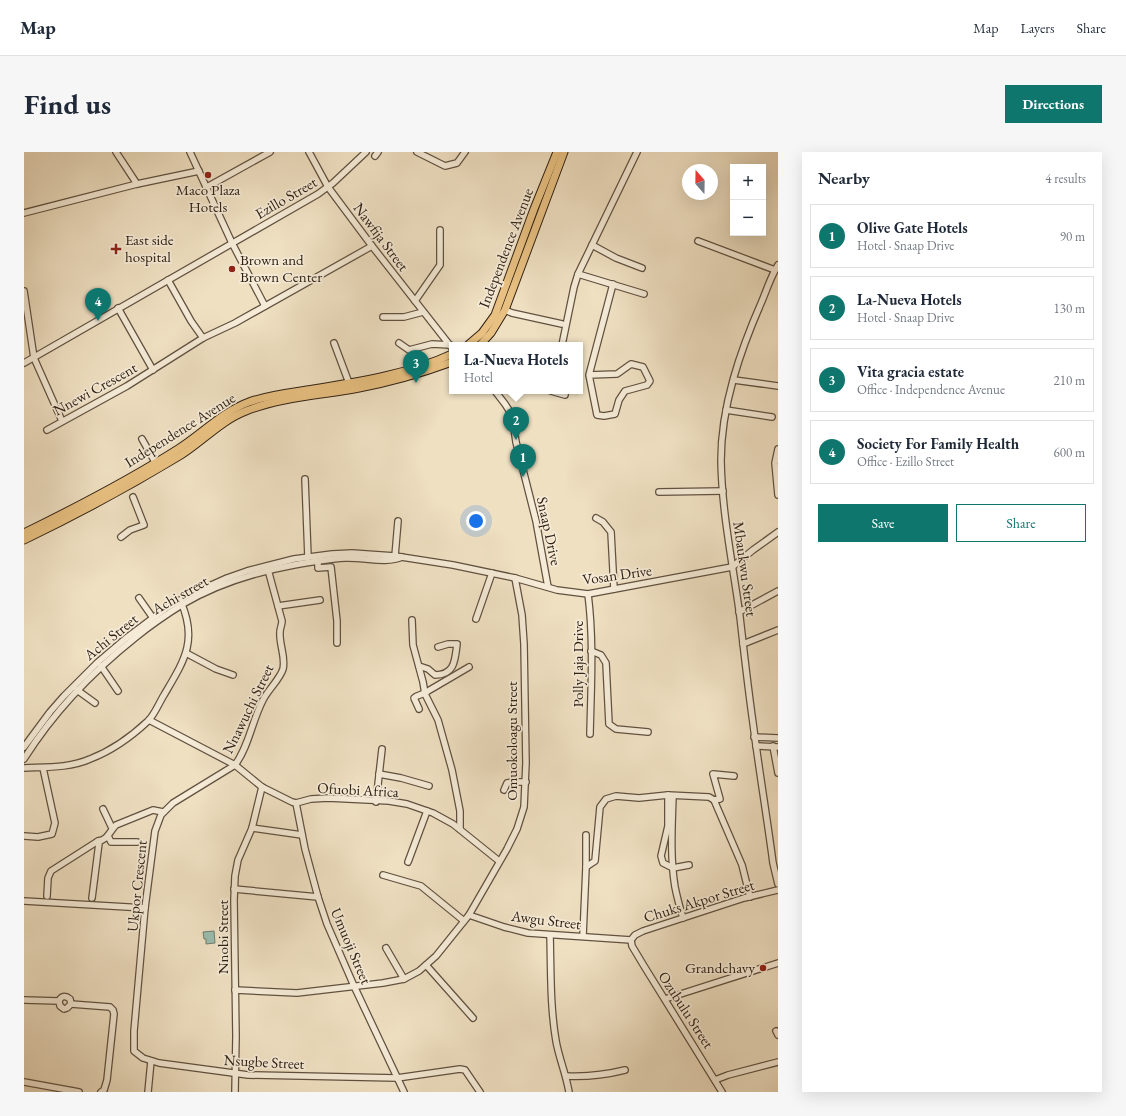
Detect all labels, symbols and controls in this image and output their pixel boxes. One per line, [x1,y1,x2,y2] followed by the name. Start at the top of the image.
[20,15,56,40] text: Map
[973,19,998,37] text: Map
[1020,19,1055,37] text: Layers
[1077,19,1106,37] text: Share
[1005,85,1102,123] button: Directions
[24,86,111,122] text: Find us
[682,164,718,200] north arrow
[730,164,766,236] map controls
[730,164,766,200] button: +
[818,167,870,189] text: Nearby
[203,170,213,180] marker: Maco Plaza Hotels
[1045,170,1086,187] text: 4 results
[251,172,320,223] street label: Ezillo Street
[176,180,240,216] place label: Maco Plaza Hotels
[474,185,537,311] street label: Independence Avenue
[349,199,414,275] street label: Nawfija Street
[730,200,766,236] button: −
[857,218,968,237] text: Olive Gate Hotels
[829,228,835,245] text: 1
[1060,228,1085,245] text: 90 m
[125,230,174,266] place label: East side hospital
[857,237,954,254] text: Hotel · Snaap Drive
[110,243,122,255] marker: East side hospital
[240,250,322,286] place label: Brown and Brown Center
[227,264,237,274] marker: Brown and Brown Center
[85,288,111,321] pin: 4
[857,290,962,309] text: La-Nueva Hotels
[829,300,835,317] text: 2
[1054,300,1085,317] text: 130 m
[857,309,954,326] text: Hotel · Snaap Drive
[449,342,583,394] popup
[403,350,429,383] pin: 3
[464,350,568,369] text: La-Nueva Hotels
[49,358,140,419] street label: Nnewi Crescent
[857,362,964,381] text: Vita gracia estate
[464,369,493,386] text: Hotel
[829,372,835,389] text: 3
[1054,372,1085,389] text: 210 m
[857,381,1005,398] text: Office · Independence Avenue
[121,388,239,471] street label: Independence Avenue
[503,407,529,440] pin: 2
[857,434,1019,453] text: Society For Family Health
[510,444,536,477] pin: 1
[829,444,835,461] text: 4
[1054,444,1085,461] text: 600 m
[857,453,954,470] text: Office · Ezillo Street
[533,495,566,567] street label: Snaap Drive
[818,504,948,542] button: Save
[956,504,1086,542] button: Share
[466,511,486,531] your location
[729,520,762,618] street label: Mbaukwu Street
[581,560,653,589] street label: Vosan Drive
[147,571,211,619] street label: Achi street
[79,609,142,665] street label: Achi Street
[568,620,587,707] street label: Polly Jaja Drive
[218,661,278,757] street label: Nnawuchi Street
[502,681,521,801] street label: Omuokoloagu Street
[317,778,399,801] street label: Ofuobi Africa
[122,839,151,933] street label: Ukpor Crescent
[641,875,757,926] street label: Chuks Akpor Street
[213,899,232,974] street label: Nnobi Street
[327,905,376,987] street label: Umuoji Street
[509,906,582,933] street label: Awgu Street
[685,958,755,977] place label: Grandchavy
[758,963,768,973] marker: Grandchavy
[654,968,719,1052] street label: Ozubulu Street
[223,1050,305,1073] street label: Nsugbe Street

